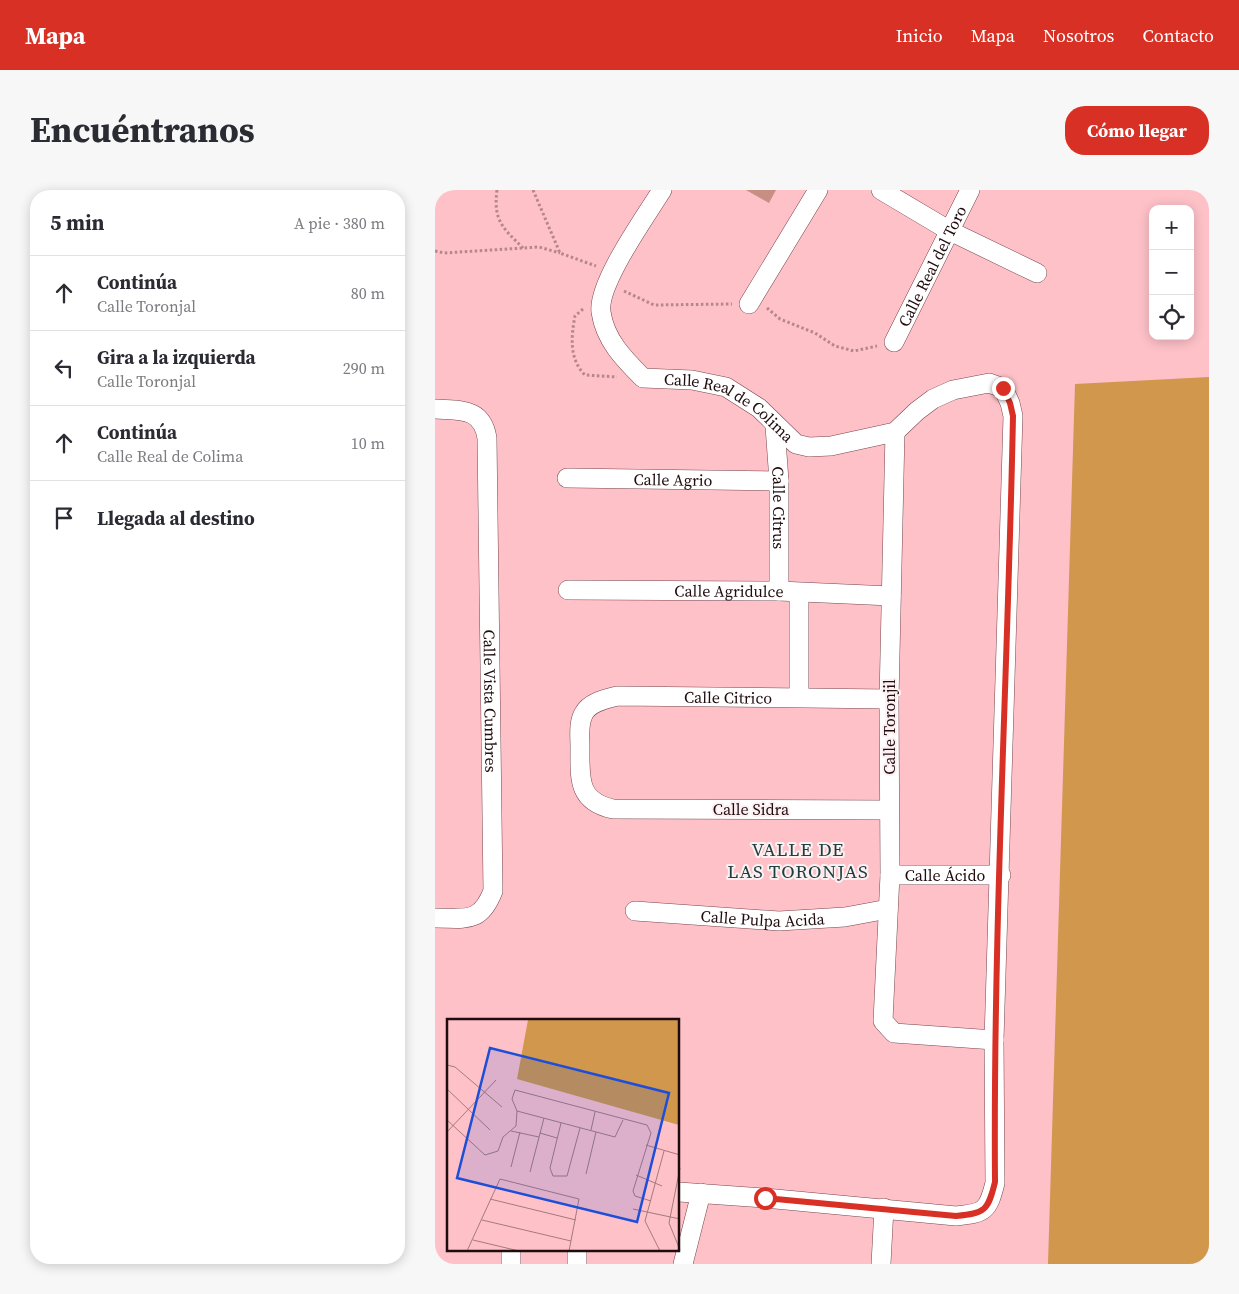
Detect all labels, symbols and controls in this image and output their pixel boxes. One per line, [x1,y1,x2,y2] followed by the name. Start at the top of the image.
[25,19,86,52] text: Mapa
[896,23,943,48] text: Inicio
[971,23,1015,48] text: Mapa
[1043,23,1114,48] text: Nosotros
[1142,23,1214,48] text: Contacto
[30,106,255,154] text: Encuéntranos
[1065,106,1209,155] button: Cómo llegar
[892,202,972,330] street label: Calle Real del Toro
[1149,205,1194,340] map controls
[1149,205,1194,250] button: +
[50,208,105,237] text: 5 min
[294,212,385,234] text: A pie · 380 m
[1149,250,1194,295] button: −
[97,269,177,295] text: Continúa
[50,279,78,307] icon: ahead
[351,282,385,304] text: 80 m
[97,295,196,317] text: Calle Toronjal
[1149,295,1194,340] button: locate
[97,344,256,370] text: Gira a la izquierda
[50,354,78,382] icon: left
[343,357,385,379] text: 290 m
[664,368,799,448] street label: Calle Real de Colima
[97,370,196,392] text: Calle Toronjal
[992,377,1015,400] route end
[97,419,177,445] text: Continúa
[50,429,78,457] icon: ahead
[351,432,385,454] text: 10 m
[97,445,243,467] text: Calle Real de Colima
[767,466,790,549] street label: Calle Citrus
[633,468,713,491] street label: Calle Agrio
[50,504,78,532] icon: arrive
[97,505,255,531] text: Llegada al destino
[674,580,784,602] street label: Calle Agridulce
[479,629,502,773] street label: Calle Vista Cumbres
[878,679,900,775] street label: Calle Toronjil
[684,686,772,709] street label: Calle Citrico
[713,798,790,820] street label: Calle Sidra
[727,836,869,884] district label: VALLE DE LAS TORONJAS
[905,864,985,886] street label: Calle Ácido
[700,905,826,932] street label: Calle Pulpa Acida
[447,1019,680,1252] inset map
[754,1187,777,1210] route start

